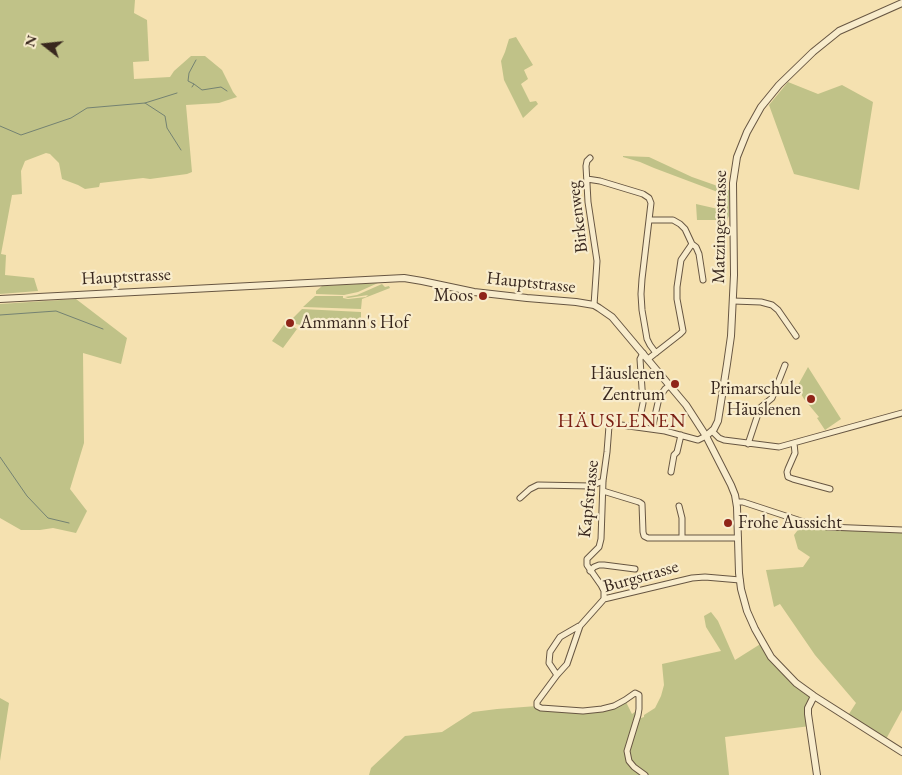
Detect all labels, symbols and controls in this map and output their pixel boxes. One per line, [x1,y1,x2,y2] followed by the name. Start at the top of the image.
[20,20,70,70] north arrow
[20,33,41,49] text: N
[708,170,732,284] street label: Matzingerstrasse
[563,180,593,254] street label: Birkenweg
[81,264,171,290] street label: Hauptstrasse
[485,268,577,298] street label: Hauptstrasse
[434,285,473,307] place label: Moos
[477,290,489,302] marker: Moos
[300,312,409,334] place label: Ammann's Hof
[284,317,296,329] marker: Ammann's Hof
[591,363,665,406] place label: Häuslenen Zentrum
[669,378,681,390] marker: Häuslenen Zentrum
[710,378,801,420] place label: Primarschule Häuslenen
[805,393,817,405] marker: Primarschule Häuslenen
[556,410,688,434] district label: HÄUSLENEN
[574,459,604,539] street label: Kapfstrasse
[738,512,842,534] place label: Frohe Aussicht
[722,517,734,529] marker: Frohe Aussicht
[601,556,681,598] street label: Burgstrasse

